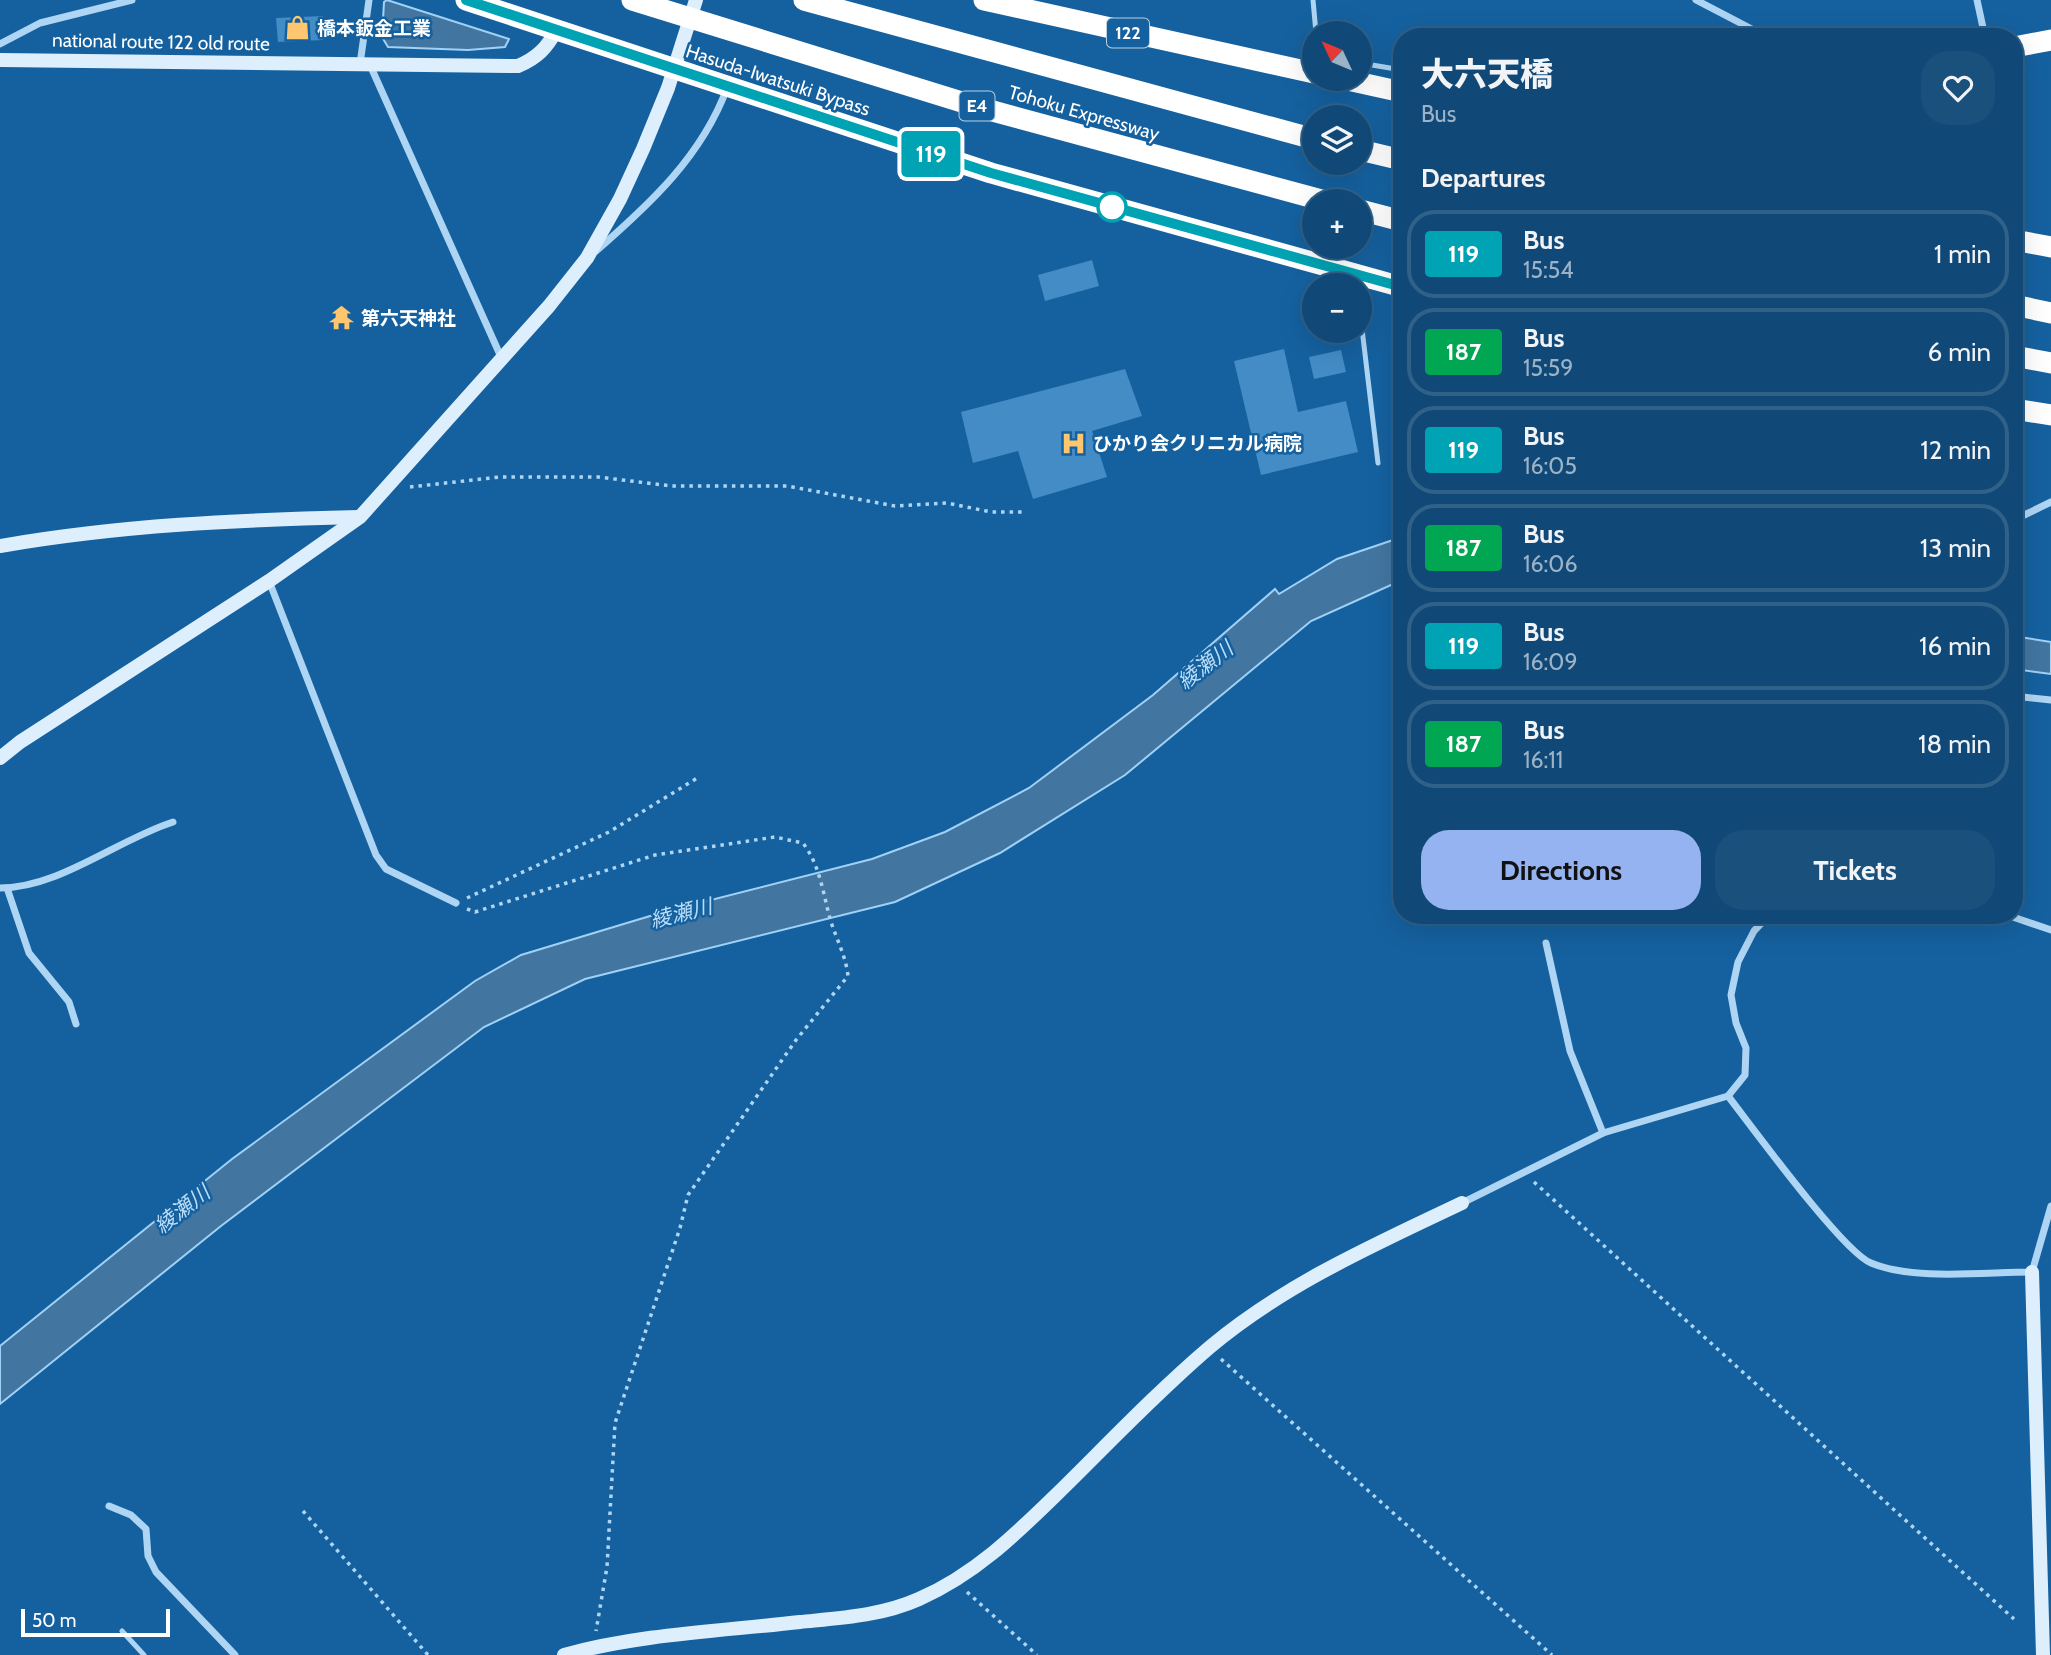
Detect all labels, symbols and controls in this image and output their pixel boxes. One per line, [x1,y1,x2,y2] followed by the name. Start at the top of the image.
[283,14,311,42] shop icon: 橋本鈑金工業
[317,17,431,40] place label: 橋本鈑金工業
[1107,18,1149,48] road number: 122
[1302,21,1372,91] north arrow
[1302,21,1372,343] map controls
[52,29,270,55] street label: national route 122 old route
[683,39,873,121] street label: Hasuda-Iwatsuki Bypass
[1921,51,1995,125] button: heart
[1421,54,1553,94] text: 大六天橋
[1006,80,1163,146] street label: Tohoku Expressway
[960,92,995,120] road number: E4
[1421,100,1456,128] text: Bus
[1302,105,1372,175] button: layers
[891,131,971,177] line badge: 119
[915,139,947,168] text: 119
[1421,162,1545,194] text: Departures
[1302,189,1372,259] button: +
[1097,192,1127,222] unlabelled marker
[1523,224,1564,256] text: Bus
[1934,238,1991,270] text: 1 min
[1448,239,1479,268] text: 119
[1523,256,1573,284] text: 15:54
[1302,273,1372,343] button: −
[327,304,355,332] temple icon: 第六天神社
[361,307,456,330] place label: 第六天神社
[1523,322,1564,354] text: Bus
[1928,336,1991,368] text: 6 min
[1446,337,1481,366] text: 187
[1523,354,1573,382] text: 15:59
[1523,420,1564,452] text: Bus
[1059,429,1087,457] hospital icon: ひかり会クリニカル病院
[1093,432,1302,455] place label: ひかり会クリニカル病院
[1920,434,1991,466] text: 12 min
[1448,435,1479,464] text: 119
[1523,452,1577,480] text: 16:05
[1523,518,1564,550] text: Bus
[1920,532,1991,564] text: 13 min
[1446,533,1481,562] text: 187
[1523,550,1577,578] text: 16:06
[1523,616,1564,648] text: Bus
[1919,630,1991,662] text: 16 min
[1448,631,1479,660] text: 119
[1172,635,1239,694] water label: 綾瀬川
[1523,648,1577,676] text: 16:09
[1523,714,1564,746] text: Bus
[1918,728,1991,760] text: 18 min
[1446,729,1481,758] text: 187
[1523,746,1563,774] text: 16:11
[1421,830,1701,910] button: Directions
[1715,830,1995,910] button: Tickets
[647,893,717,933] water label: 綾瀬川
[149,1179,216,1238] water label: 綾瀬川
[21,1606,170,1638] scale bar
[32,1609,76,1632] text: 50 m

